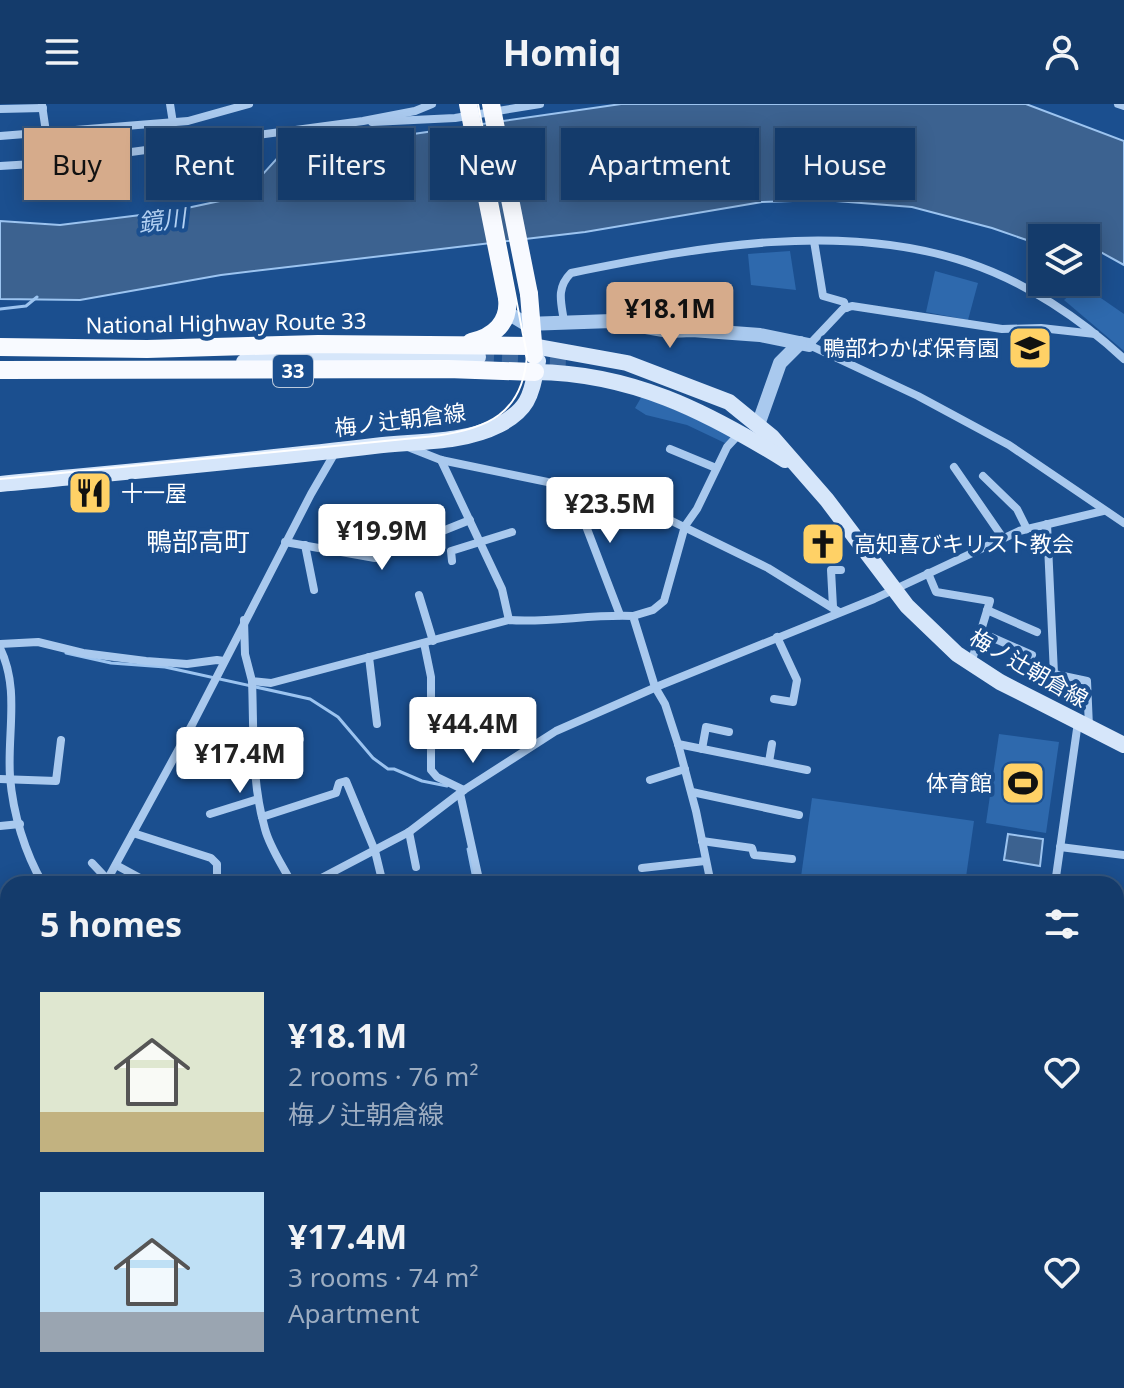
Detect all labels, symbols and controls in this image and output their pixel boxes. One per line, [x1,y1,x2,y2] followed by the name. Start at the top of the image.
[503,28,621,77] text: Homiq
[40,30,84,74] icon: menu
[1040,30,1084,74] icon: person
[24,128,130,200] chip: Buy
[146,128,262,200] chip: Rent
[278,128,414,200] chip: Filters
[430,128,545,200] chip: New
[561,128,759,200] chip: Apartment
[775,128,915,200] chip: House
[136,200,191,239] water label: 鏡川
[1028,224,1100,296] map controls
[1028,224,1100,296] button: layers
[605,282,735,350] pin: ¥18.1M
[624,290,716,326] text: ¥18.1M
[85,305,367,339] street label: National Highway Route 33
[1006,324,1054,372] school or university icon: 鴨部わかば保育園
[823,332,999,362] place label: 鴨部わかば保育園
[273,355,313,387] road number: 33
[333,396,467,442] street label: 梅ノ辻朝倉線
[66,469,114,517] restaurant icon: 十一屋
[121,477,187,507] place label: 十一屋
[545,477,675,545] pin: ¥23.5M
[564,485,656,521] text: ¥23.5M
[317,504,447,572] pin: ¥19.9M
[336,512,428,548] text: ¥19.9M
[799,520,847,568] church icon: 高知喜びキリスト教会
[146,523,250,559] district label: 鴨部高町
[854,528,1074,558] place label: 高知喜びキリスト教会
[965,621,1094,713] street label: 梅ノ辻朝倉線
[408,697,538,765] pin: ¥44.4M
[427,705,519,741] text: ¥44.4M
[175,727,305,795] pin: ¥17.4M
[194,735,286,771] text: ¥17.4M
[999,759,1047,807] sports icon: 体育館
[926,767,992,797] place label: 体育館
[40,901,182,947] text: 5 homes
[1040,902,1084,946] icon: filters
[288,1012,407,1058] text: ¥18.1M
[104,1024,200,1120] icon: home
[1040,1050,1084,1094] icon: heart
[288,1058,478,1094] text: 2 rooms · 76 m²
[288,1096,444,1132] text: 梅ノ辻朝倉線
[288,1213,407,1259] text: ¥17.4M
[104,1224,200,1320] icon: home
[1040,1250,1084,1294] icon: heart
[288,1259,478,1295] text: 3 rooms · 74 m²
[288,1295,420,1331] text: Apartment

